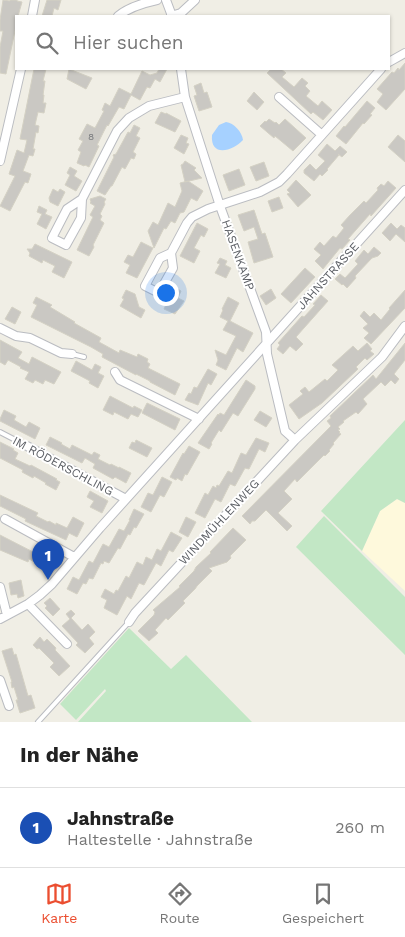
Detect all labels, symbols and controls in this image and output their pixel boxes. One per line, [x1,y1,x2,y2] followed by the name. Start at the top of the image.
[15,15,390,70] search box
[33,29,61,57] icon: search
[73,31,184,54] text: Hier suchen
[88,131,94,142] house number: 8
[219,218,257,292] street label: HASENKAMP
[294,239,362,312] street label: JAHNSTRASSE
[153,280,179,306] your location
[10,434,116,498] street label: IM RÖDERSCHLING
[176,476,262,568] street label: WINDMÜHLENWEG
[32,539,64,580] pin: 1
[20,742,139,767] text: In der Nähe
[67,807,174,830] text: Jahnstraße
[33,818,39,837] text: 1
[335,818,385,837] text: 260 m
[67,830,253,849] text: Haltestelle · Jahnstraße
[41,880,77,926] tab: Karte
[160,880,200,926] tab: Route
[282,880,364,926] tab: Gespeichert

